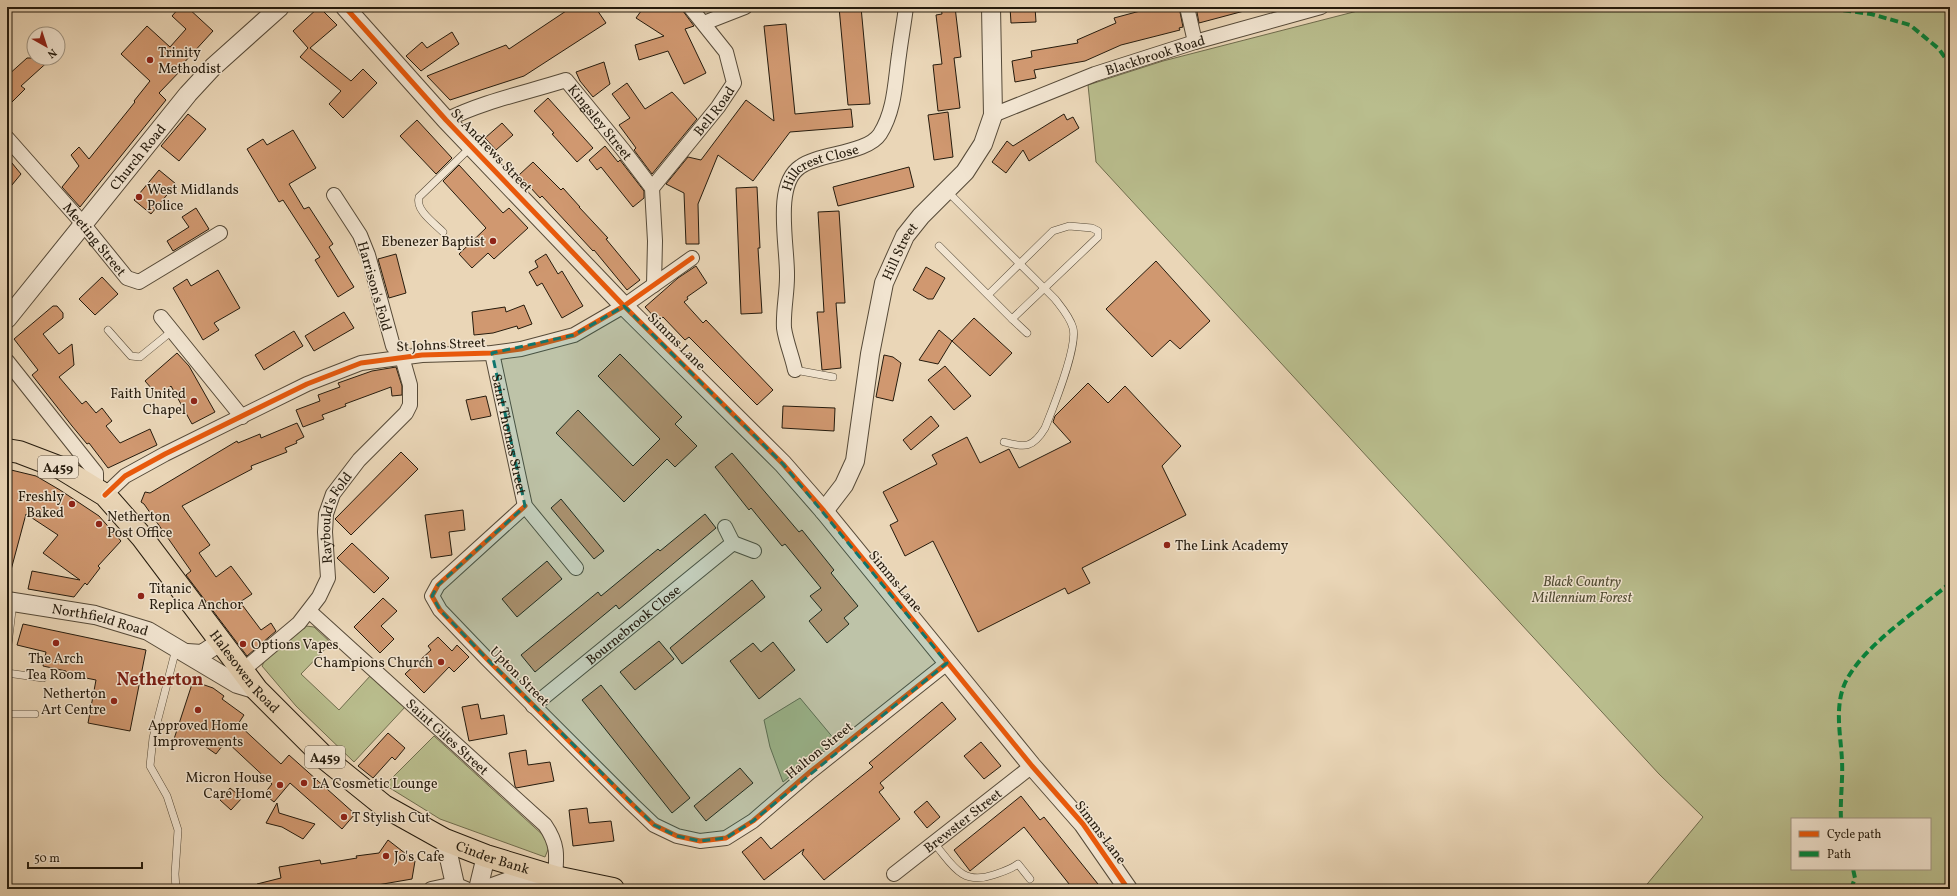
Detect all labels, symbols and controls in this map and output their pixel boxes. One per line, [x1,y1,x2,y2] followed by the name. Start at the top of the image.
[26,26,66,66] north arrow
[1103,32,1208,81] street label: Blackbrook Road
[44,44,59,61] text: N
[158,44,221,79] place label: Trinity Methodist
[145,55,155,65] marker: Trinity Methodist
[563,81,636,165] street label: Kingsley Street
[690,83,740,141] street label: Bell Road
[446,105,536,197] street label: St Andrews Street
[106,121,171,195] street label: Church Road
[778,140,862,194] street label: Hillcrest Close
[147,181,239,216] place label: West Midlands Police
[134,192,144,202] marker: West Midlands Police
[58,199,130,281] street label: Meeting Street
[878,219,923,284] street label: Hill Street
[381,233,485,252] place label: Ebenezer Baptist
[488,236,498,246] marker: Ebenezer Baptist
[352,239,395,334] street label: Harrison's Fold
[643,309,710,376] street label: Simms Lane
[396,334,486,357] street label: St Johns Street
[486,372,530,497] street label: Saint Thomas Street
[110,385,186,420] place label: Faith United Chapel
[189,396,199,406] marker: Faith United Chapel
[38,456,78,478] road number: A459
[317,469,357,564] street label: Raybould's Fold
[18,488,64,523] place label: Freshly Baked
[67,499,77,509] marker: Freshly Baked
[107,508,173,543] place label: Netherton Post Office
[94,519,104,529] marker: Netherton Post Office
[1175,537,1289,556] place label: The Link Academy
[1162,540,1172,550] marker: The Link Academy
[863,547,927,617] street label: Simms Lane
[1531,573,1632,608] park label: Black Country Millennium Forest
[149,580,243,615] place label: Titanic Replica Anchor
[583,581,686,670] street label: Bournebrook Close
[136,591,146,601] marker: Titanic Replica Anchor
[50,600,150,642] street label: Northfield Road
[204,627,283,718] street label: Halesowen Road
[251,636,339,655] place label: Options Vapes
[51,638,61,648] marker: The Arch Tea Room
[238,639,248,649] marker: Options Vapes
[485,643,553,711] street label: Upton Street
[26,650,86,685] place label: The Arch Tea Room
[314,654,433,673] place label: Champions Church
[436,657,446,667] marker: Champions Church
[117,668,204,693] district label: Netherton
[41,685,106,720] place label: Netherton Art Centre
[401,695,492,780] street label: Saint Giles Street
[109,696,119,706] marker: Netherton Art Centre
[193,705,203,715] marker: Approved Home Improvements
[148,717,248,752] place label: Approved Home Improvements
[782,718,858,784] street label: Halton Street
[305,746,345,768] road number: A459
[186,769,272,804] place label: Micron House Care Home
[312,775,438,794] place label: LA Cosmetic Lounge
[299,778,309,788] marker: LA Cosmetic Lounge
[275,780,285,790] marker: Micron House Care Home
[920,785,1007,858] street label: Brewster Street
[1070,797,1130,869] street label: Simms Lane
[352,809,430,828] place label: T Stylish Cut
[339,812,349,822] marker: T Stylish Cut
[1791,818,1931,870] legend
[1827,827,1882,843] text: Cycle path
[453,837,532,880] street label: Cinder Bank
[28,844,142,870] scale bar
[1827,847,1851,863] text: Path
[394,848,445,867] place label: Jo's Cafe
[34,851,60,867] text: 50 m
[381,851,391,861] marker: Jo's Cafe

